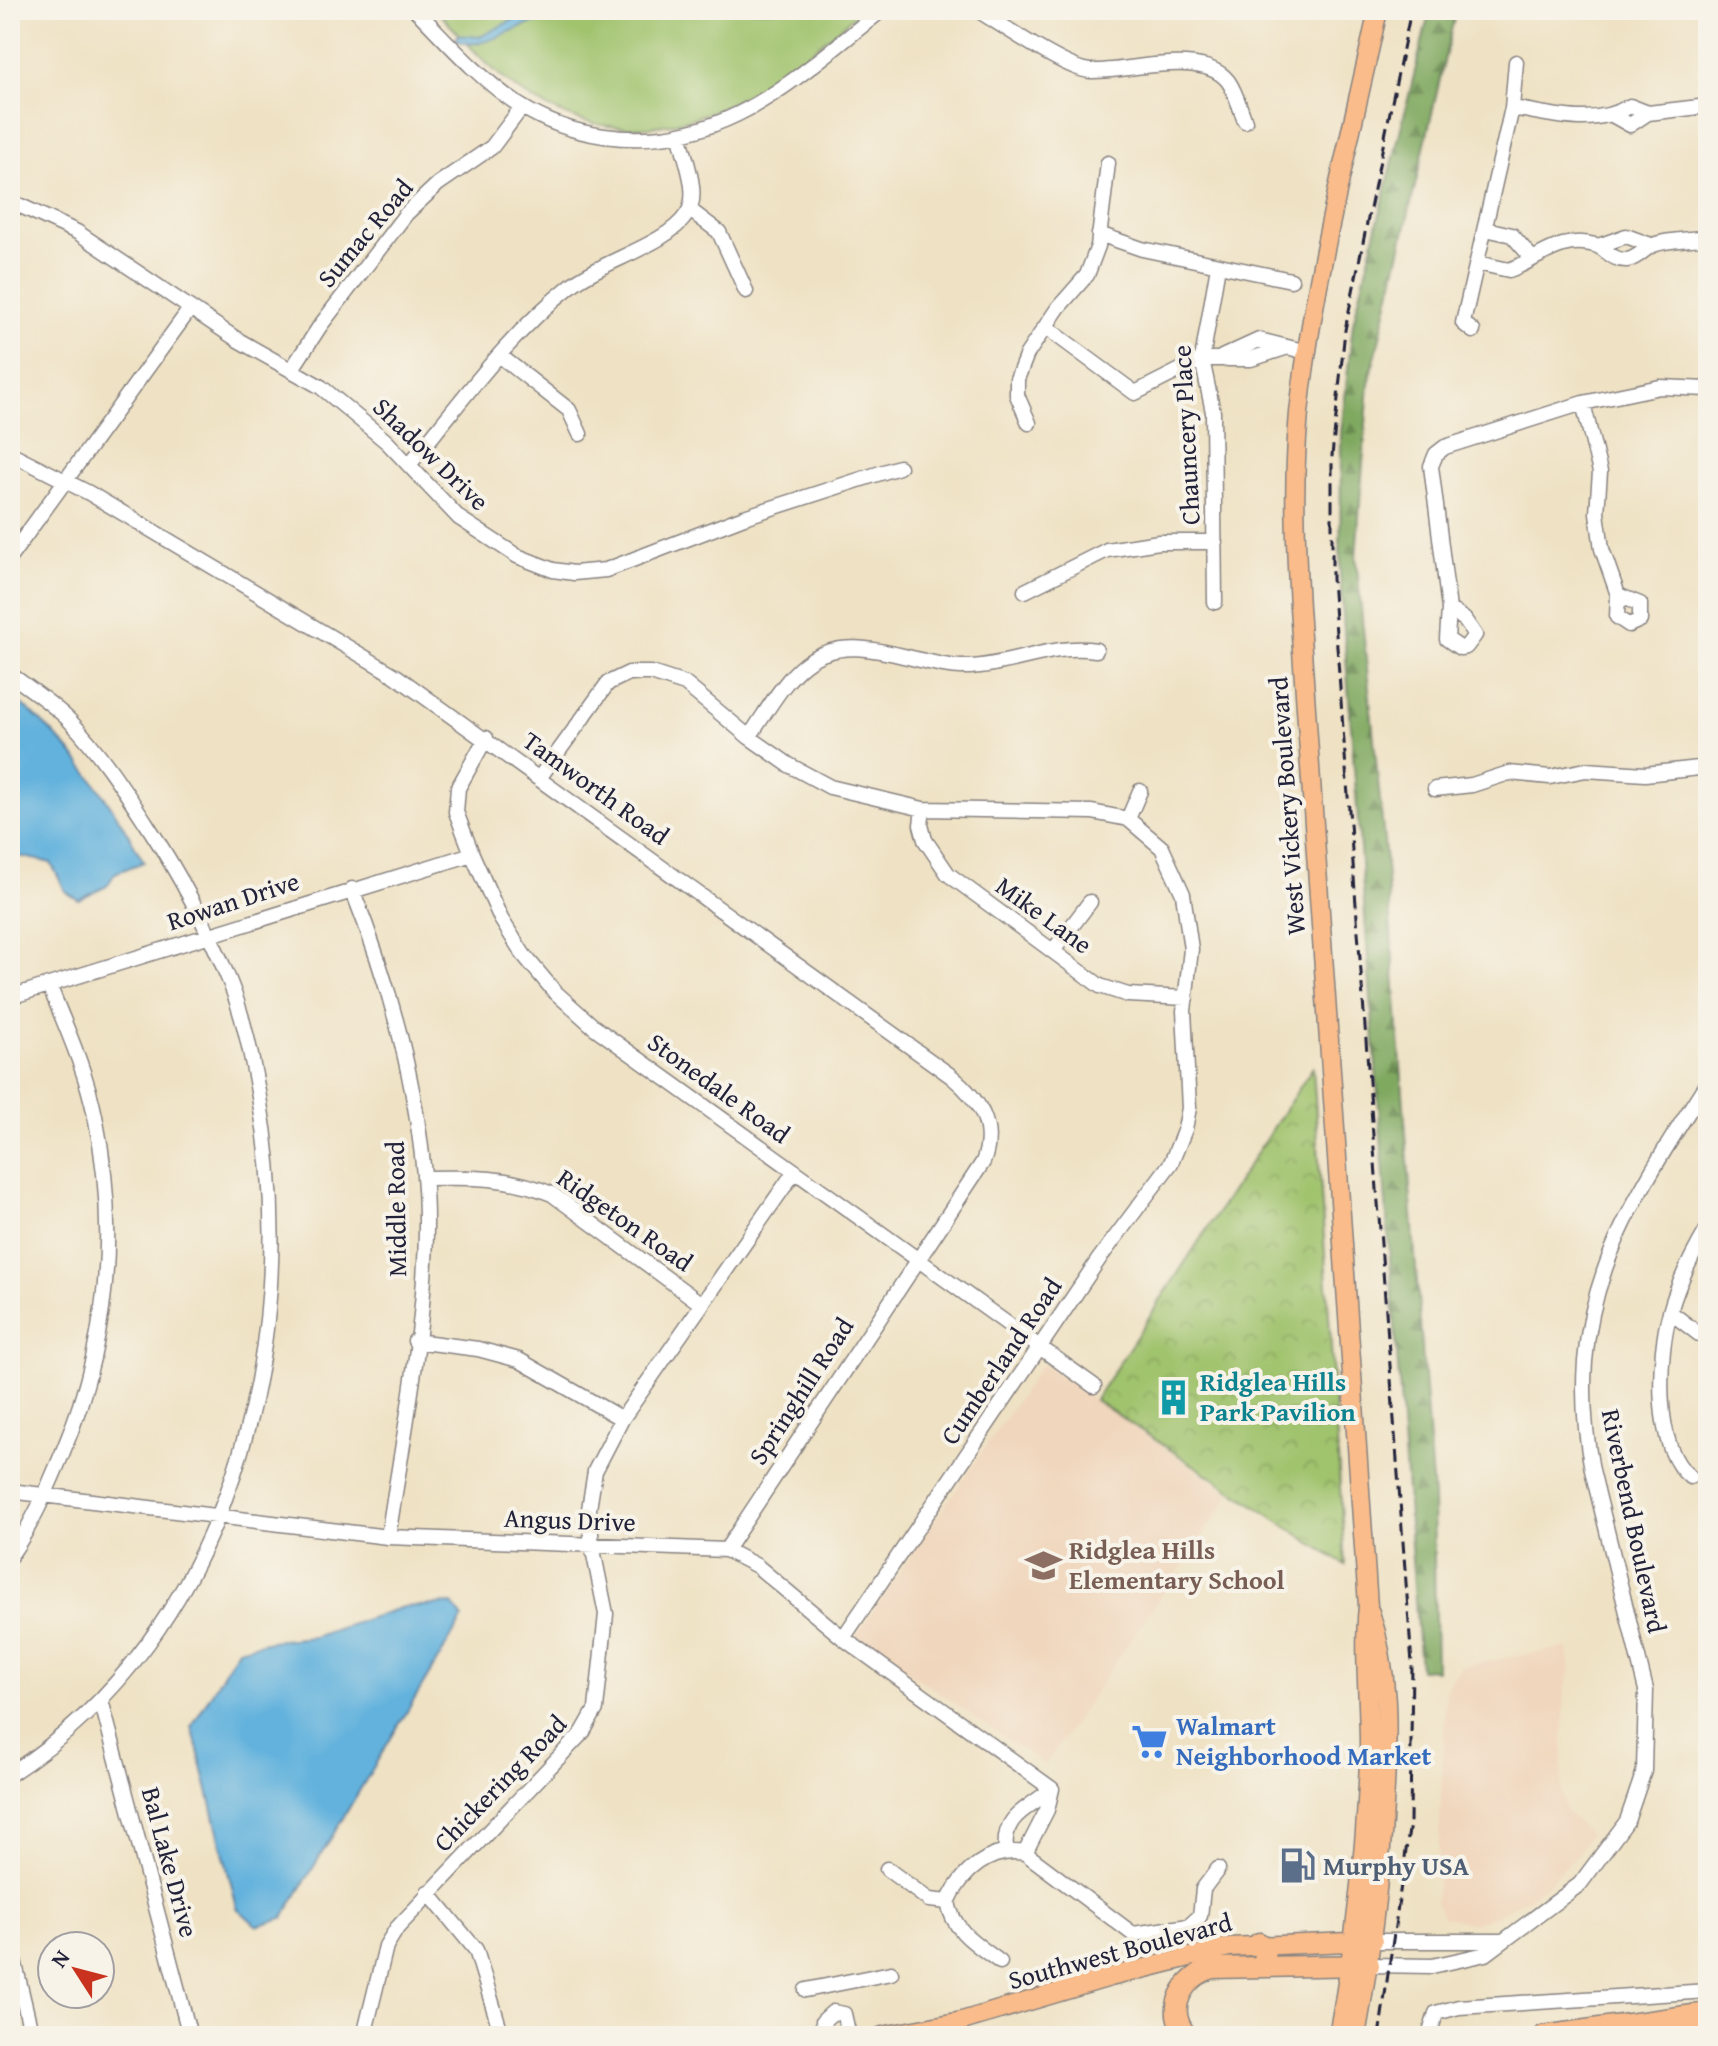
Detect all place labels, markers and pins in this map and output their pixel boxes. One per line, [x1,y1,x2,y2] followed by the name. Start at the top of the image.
[1200,1362,1356,1431] place label: Ridglea Hills Park Pavilion
[1155,1378,1193,1416] building icon: Ridglea Hills Park Pavilion
[1069,1530,1285,1599] place label: Ridglea Hills Elementary School
[1024,1546,1062,1584] school or university icon: Ridglea Hills Elementary School
[1176,1706,1432,1775] place label: Walmart Neighborhood Market
[1131,1722,1169,1760] supermarket icon: Walmart Neighborhood Market
[1323,1846,1470,1885] place label: Murphy USA
[1278,1847,1316,1885] fuel station icon: Murphy USA

